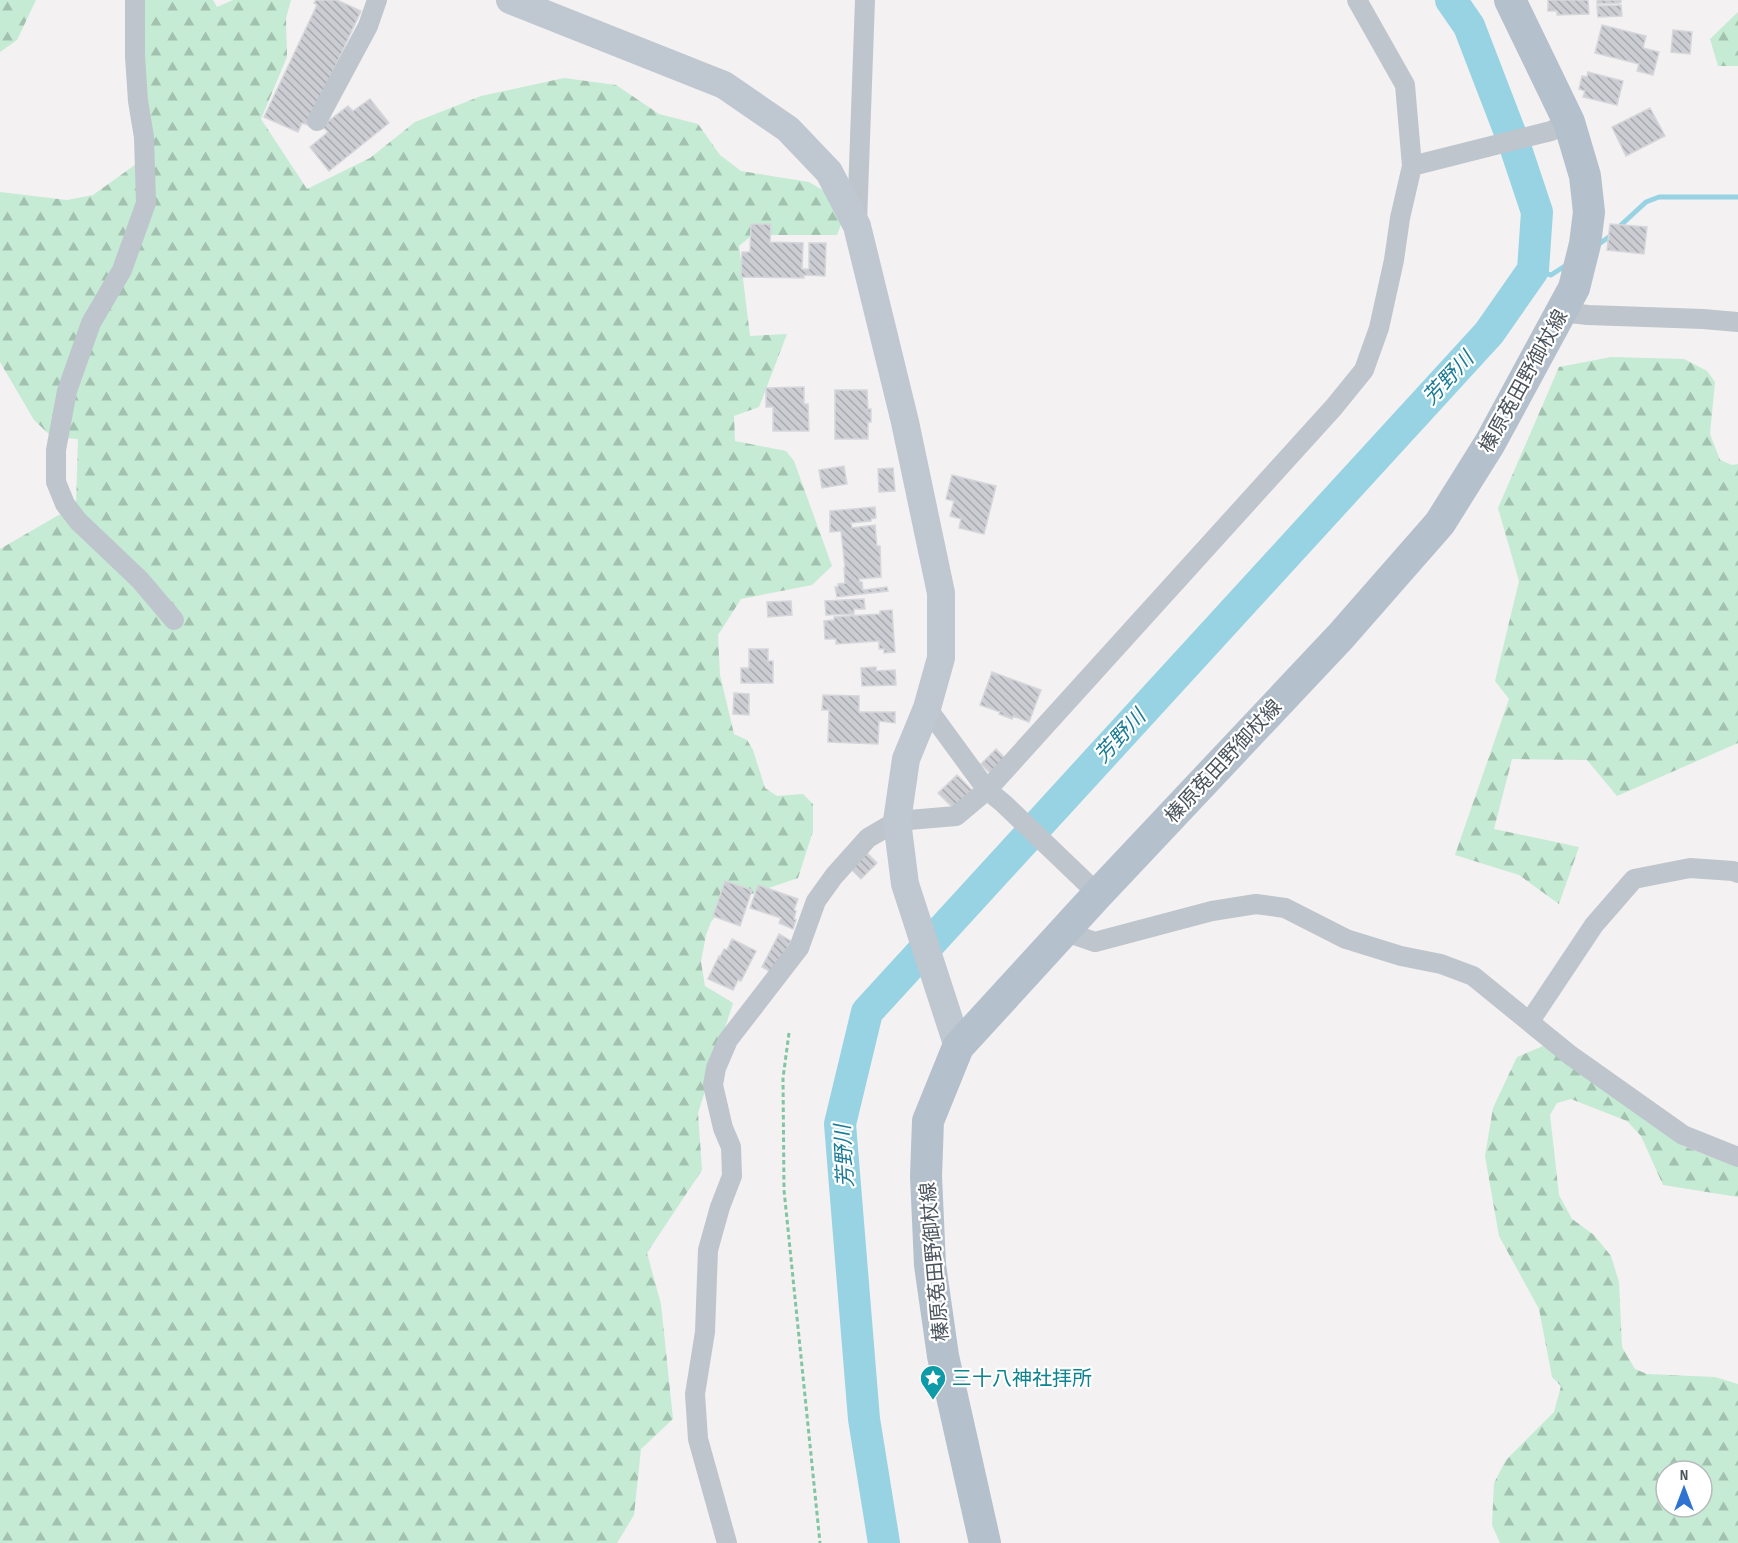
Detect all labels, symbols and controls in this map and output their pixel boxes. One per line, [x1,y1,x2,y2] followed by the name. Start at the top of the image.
[1475,306,1573,457] street label: 榛原菟田野御杖線
[1418,345,1480,410] water label: 芳野川
[1160,695,1287,828] street label: 榛原菟田野御杖線
[1090,703,1152,768] water label: 芳野川
[830,1122,859,1188] water label: 芳野川
[916,1181,954,1343] street label: 榛原菟田野御杖線
[918,1363,948,1401] place icon: 三十八神社拝所
[952,1367,1092,1391] place label: 三十八神社拝所
[1654,1459,1714,1519] north arrow
[1680,1466,1688,1485] text: N

